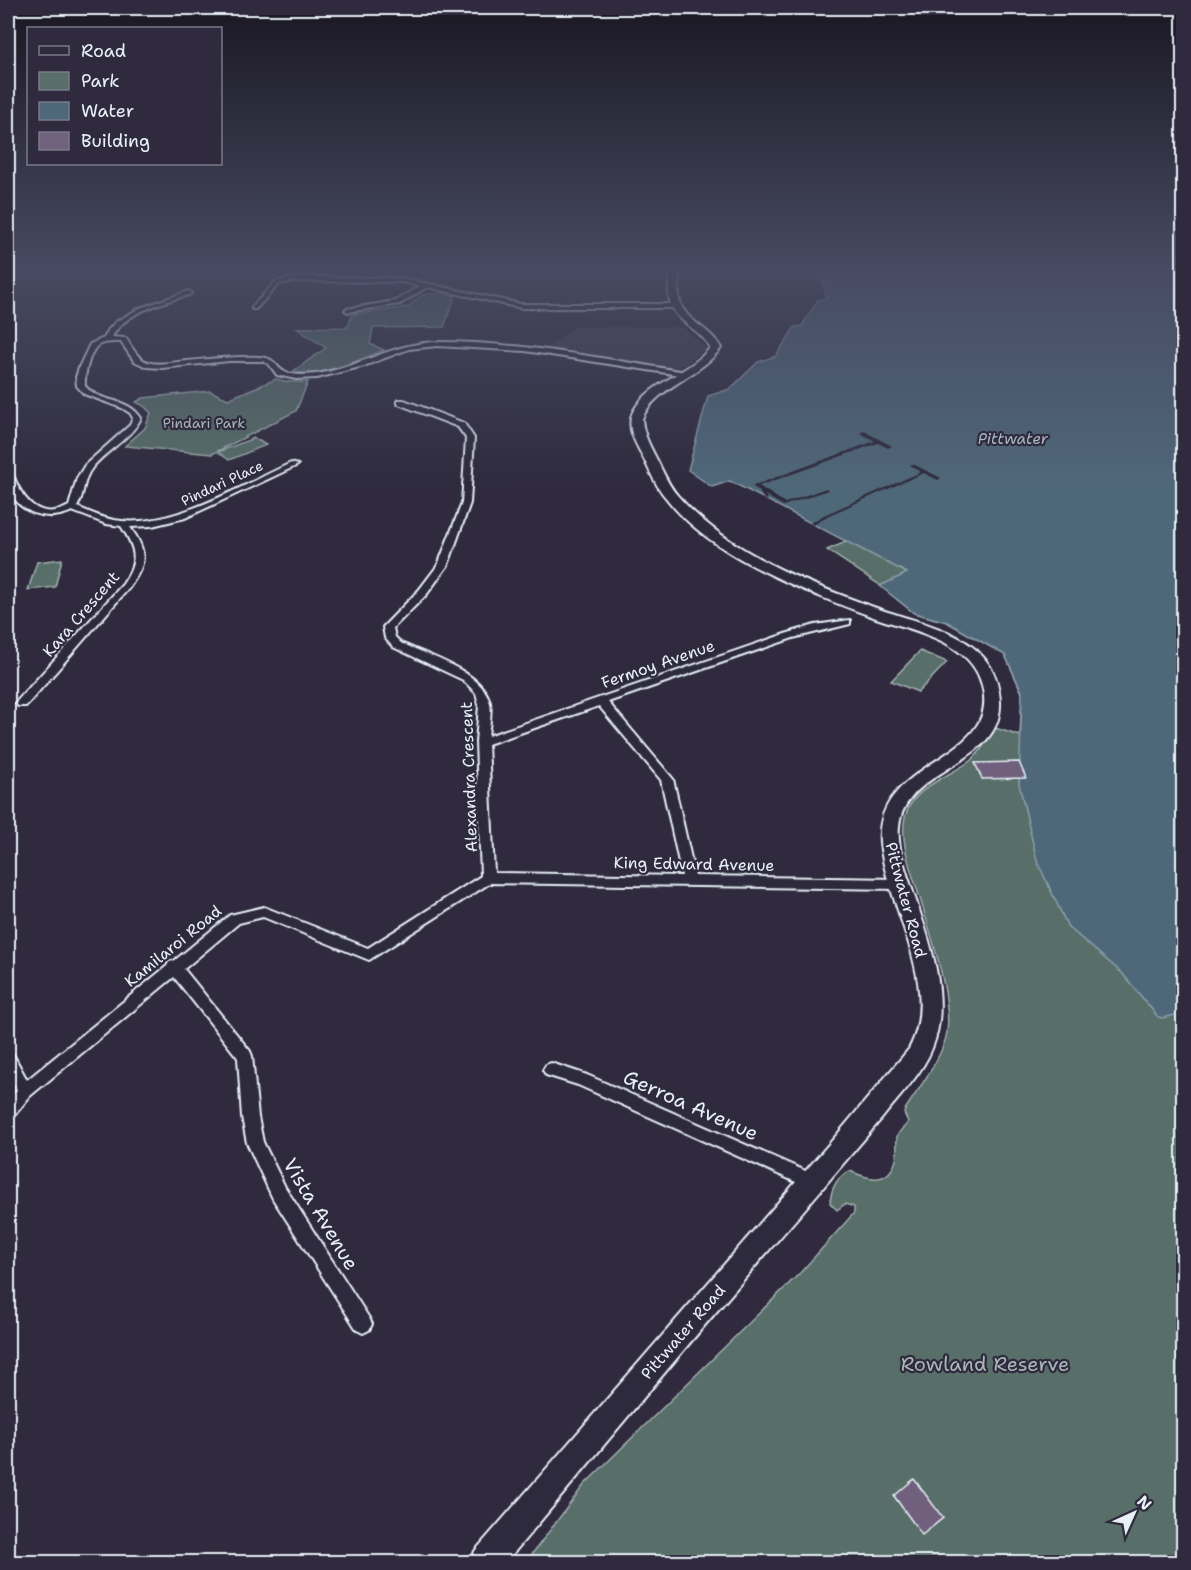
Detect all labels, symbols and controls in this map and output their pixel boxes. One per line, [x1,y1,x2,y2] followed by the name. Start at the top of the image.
[27,27,222,165] legend
[81,39,126,63] text: Road
[81,69,120,93] text: Park
[81,99,134,123] text: Water
[81,129,150,153] text: Building
[163,414,245,432] park label: Pindari Park
[978,429,1049,449] water label: Pittwater
[178,456,266,510] street label: Pindari Place
[38,567,124,661] street label: Kara Crescent
[599,635,717,693] street label: Fermoy Avenue
[456,701,482,853] street label: Alexandra Crescent
[880,840,932,960] street label: Pittwater Road
[613,852,775,876] street label: King Edward Avenue
[120,900,226,992] street label: Kamilaroi Road
[619,1064,763,1146] street label: Gerroa Avenue
[277,1153,365,1275] street label: Vista Avenue
[636,1280,730,1384] street label: Pittwater Road
[901,1351,1069,1377] park label: Rowland Reserve
[1104,1483,1164,1543] north arrow
[1132,1491,1156,1515] text: N

